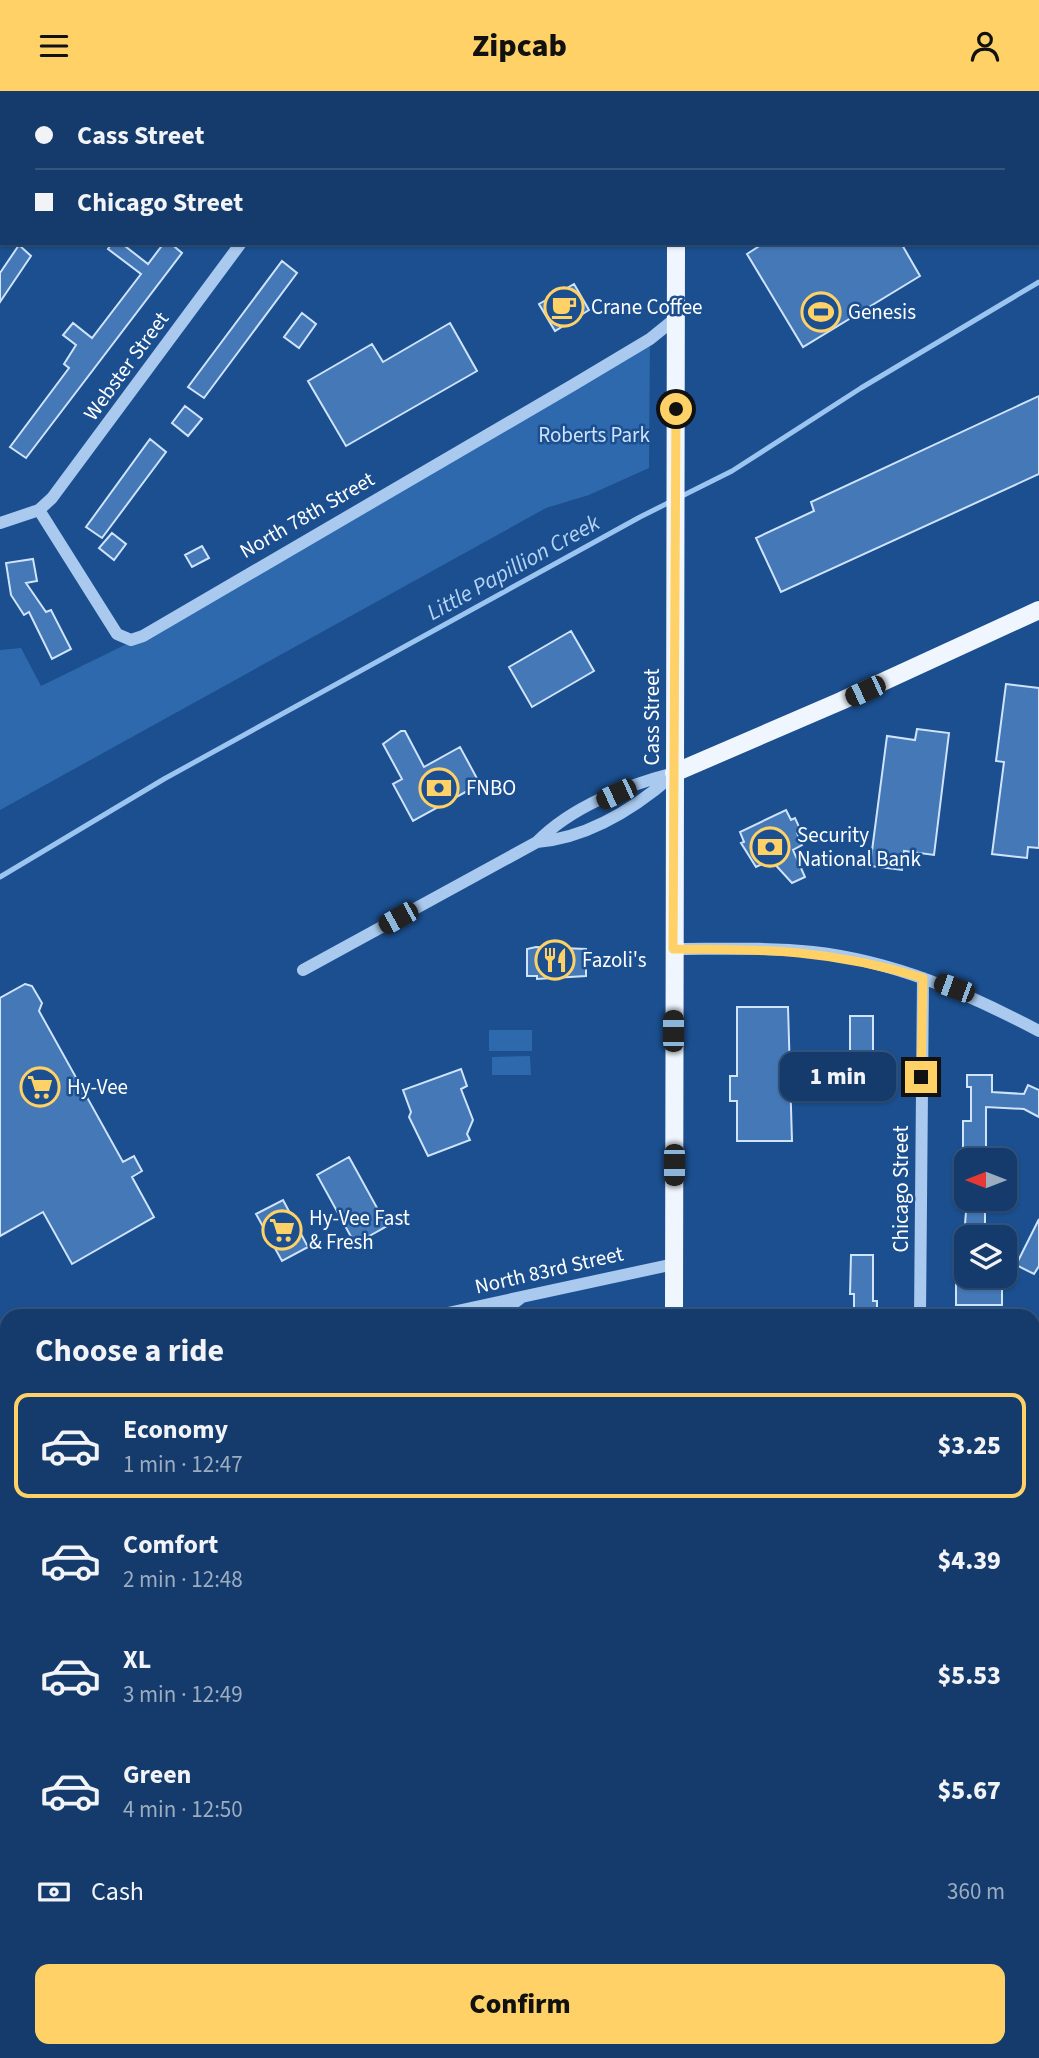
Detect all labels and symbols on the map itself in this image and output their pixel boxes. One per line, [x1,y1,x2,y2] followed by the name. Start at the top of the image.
[543,286,585,328] cafe icon: Crane Coffee
[800,291,842,333] sports icon: Genesis
[591,292,703,322] place label: Crane Coffee
[848,297,916,327] place label: Genesis
[76,305,176,427] street label: Webster Street
[660,393,692,425] route start
[538,420,650,450] park label: Roberts Park
[234,464,380,566] street label: North 78th Street
[421,506,607,629] water label: Little Papillion Creek
[637,669,667,765] street label: Cass Street
[842,673,889,709] car
[418,767,460,809] bank icon: FNBO
[466,773,516,803] place label: FNBO
[593,776,640,812] car
[797,820,922,874] place label: Security National Bank
[749,826,791,868] bank icon: Security National Bank
[375,899,422,937] car
[534,939,576,981] restaurant icon: Fazoli's
[582,945,647,975] place label: Fazoli's
[931,971,978,1005] car
[663,1010,684,1052] car
[781,1053,897,1101] callout: 1 min
[905,1061,937,1093] route end
[19,1066,61,1108] supermarket icon: Hy-Vee
[67,1072,128,1102] place label: Hy-Vee
[886,1125,916,1253] street label: Chicago Street
[664,1144,685,1186] car
[954,1148,1017,1211] north arrow
[309,1203,410,1257] place label: Hy-Vee Fast & Fresh
[261,1209,303,1251] supermarket icon: Hy-Vee Fast & Fresh
[472,1238,626,1302] street label: North 83rd Street

